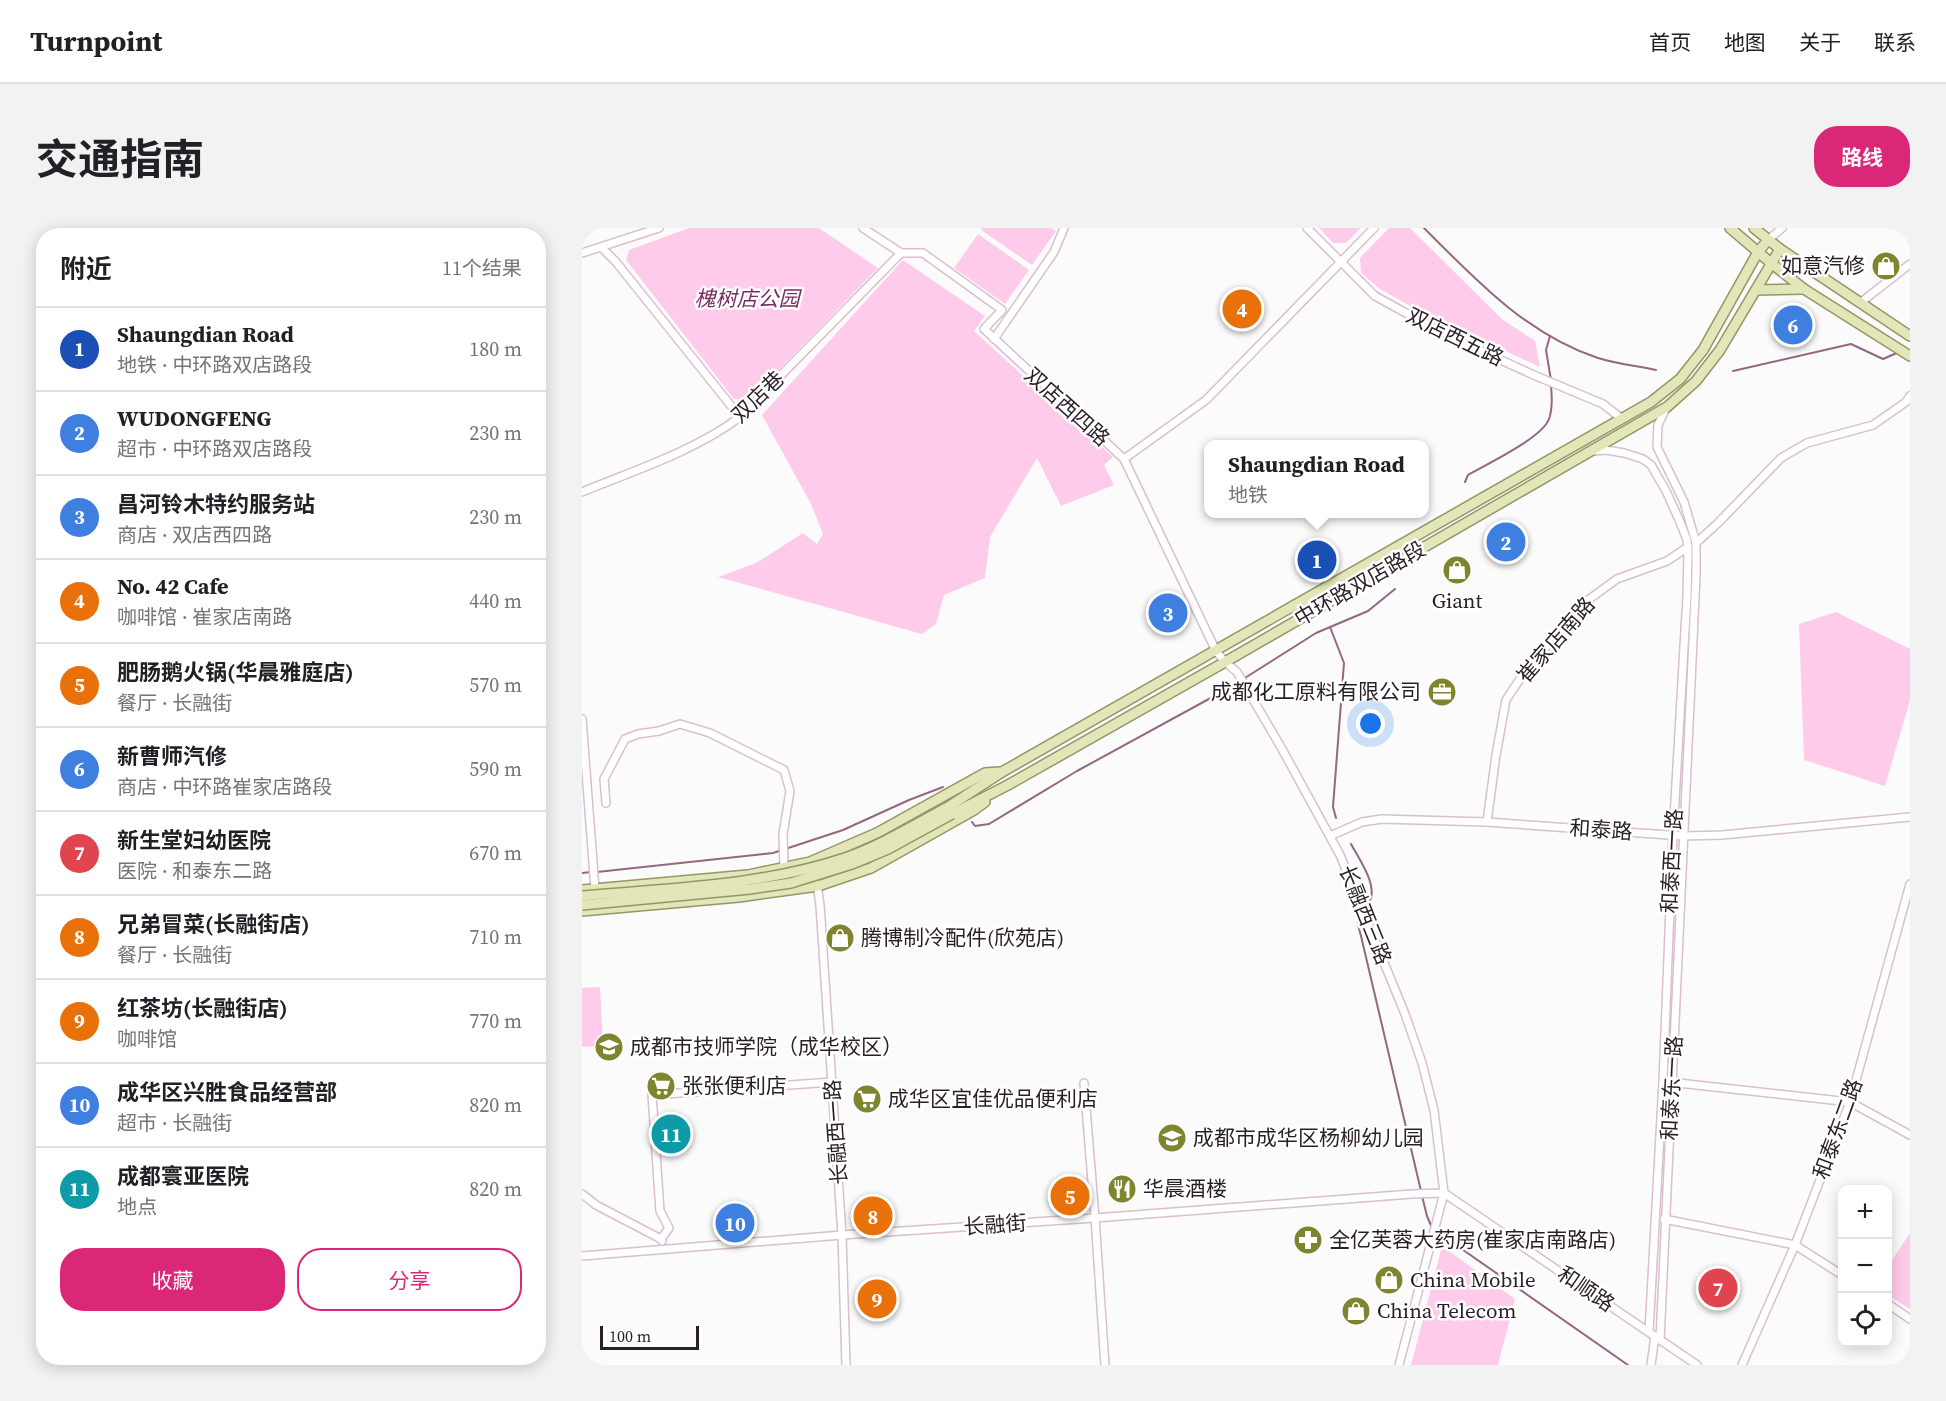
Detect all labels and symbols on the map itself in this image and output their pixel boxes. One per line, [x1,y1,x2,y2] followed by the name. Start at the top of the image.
[1870,250,1902,282] shop icon: 如意汽修
[1781,251,1865,280] place label: 如意汽修
[695,284,802,313] park label: 槐树店公园
[1222,286,1262,332] pin: 4
[1402,301,1509,373] street label: 双店西五路
[1774,302,1812,348] pin: 6
[1019,361,1116,453] street label: 双店西四路
[725,364,790,429] street label: 双店巷
[1486,520,1526,564] pin: 2
[1289,534,1431,633] street label: 中环路双店路段
[1298,538,1336,582] pin: 1
[1441,554,1473,586] shop icon: Giant
[1432,586,1482,615] place label: Giant
[1148,590,1188,636] pin: 3
[1510,591,1601,689] street label: 崔家店南路
[1426,676,1458,708] office icon: 成都化工原料有限公司
[1211,677,1421,706] place label: 成都化工原料有限公司
[1356,709,1385,738] your location
[1654,808,1689,914] street label: 和泰西一路
[1569,813,1633,846] street label: 和泰路
[1332,861,1399,969] street label: 长融西三路
[824,922,856,954] shop icon: 腾博制冷配件(欣苑店)
[861,923,1064,952] place label: 腾博制冷配件(欣苑店)
[593,1031,625,1063] school or university icon: 成都市技师学院（成华校区）
[630,1032,903,1061] place label: 成都市技师学院（成华校区）
[1654,1035,1689,1141] street label: 和泰东一路
[645,1070,677,1102] supermarket icon: 张张便利店
[682,1071,787,1100] place label: 张张便利店
[1806,1075,1869,1183] street label: 和泰东二路
[817,1079,854,1185] street label: 长融西一路
[851,1083,883,1115] supermarket icon: 成华区宜佳优品便利店
[888,1084,1098,1113] place label: 成华区宜佳优品便利店
[652,1112,691,1156] pin: 11
[1156,1122,1188,1154] school or university icon: 成都市成华区杨柳幼儿园
[1193,1123,1424,1152] place label: 成都市成华区杨柳幼儿园
[1106,1173,1138,1205] restaurant icon: 华晨酒楼
[1050,1174,1090,1218] pin: 5
[1143,1174,1227,1203] place label: 华晨酒楼
[854,1194,892,1238] pin: 8
[716,1200,754,1246] pin: 10
[963,1208,1027,1241] street label: 长融街
[1292,1224,1324,1256] pharmacy icon: 全亿芙蓉大药房(崔家店南路店)
[1329,1225,1616,1254] place label: 全亿芙蓉大药房(崔家店南路店)
[1552,1259,1621,1318] street label: 和顺路
[1373,1264,1405,1296] shop icon: China Mobile
[1410,1265,1536,1294] place label: China Mobile
[1698,1266,1738,1310] pin: 7
[858,1276,896,1322] pin: 9
[1340,1295,1372,1327] shop icon: China Telecom
[1377,1296,1516,1325] place label: China Telecom
[600,1323,699,1350] scale bar

